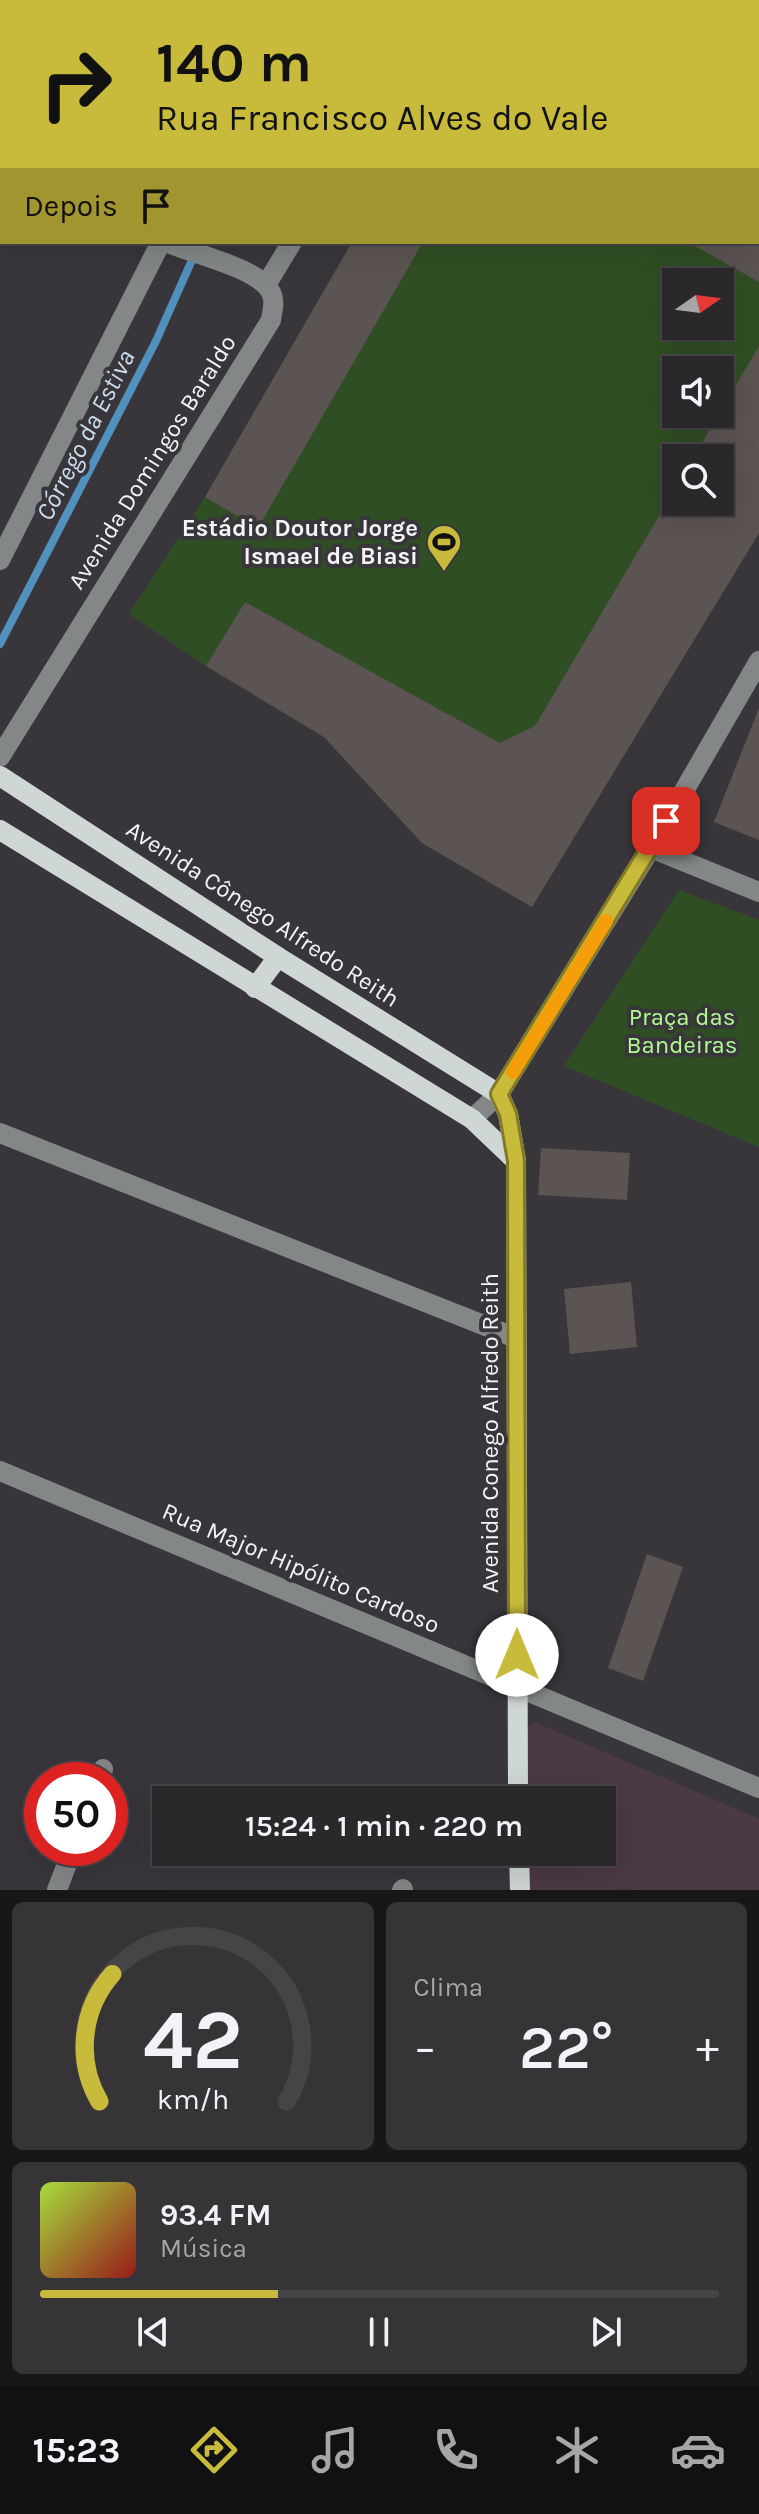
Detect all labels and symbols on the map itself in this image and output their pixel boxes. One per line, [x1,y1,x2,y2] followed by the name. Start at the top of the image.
[662,268,734,340] north arrow
[62,330,242,594] street label: Avenida Domingos Baraldo
[29,345,142,526] water label: Córrego da Estiva
[182,514,418,570] place label: Estádio Doutor Jorge Ismael de Biasi
[425,523,463,573] sports icon: Estádio Doutor Jorge Ismael de Biasi
[632,787,700,855] pin
[121,815,405,1013] street label: Avenida Cônego Alfredo Reith
[627,1003,737,1059] park label: Praça das Bandeiras
[476,1273,504,1593] street label: Avenida Conego Alfredo Reith
[158,1497,444,1639] street label: Rua Major Hipólito Cardoso
[475,1613,559,1697] position arrow
[24,1762,128,1866] speed limit sign: 50

